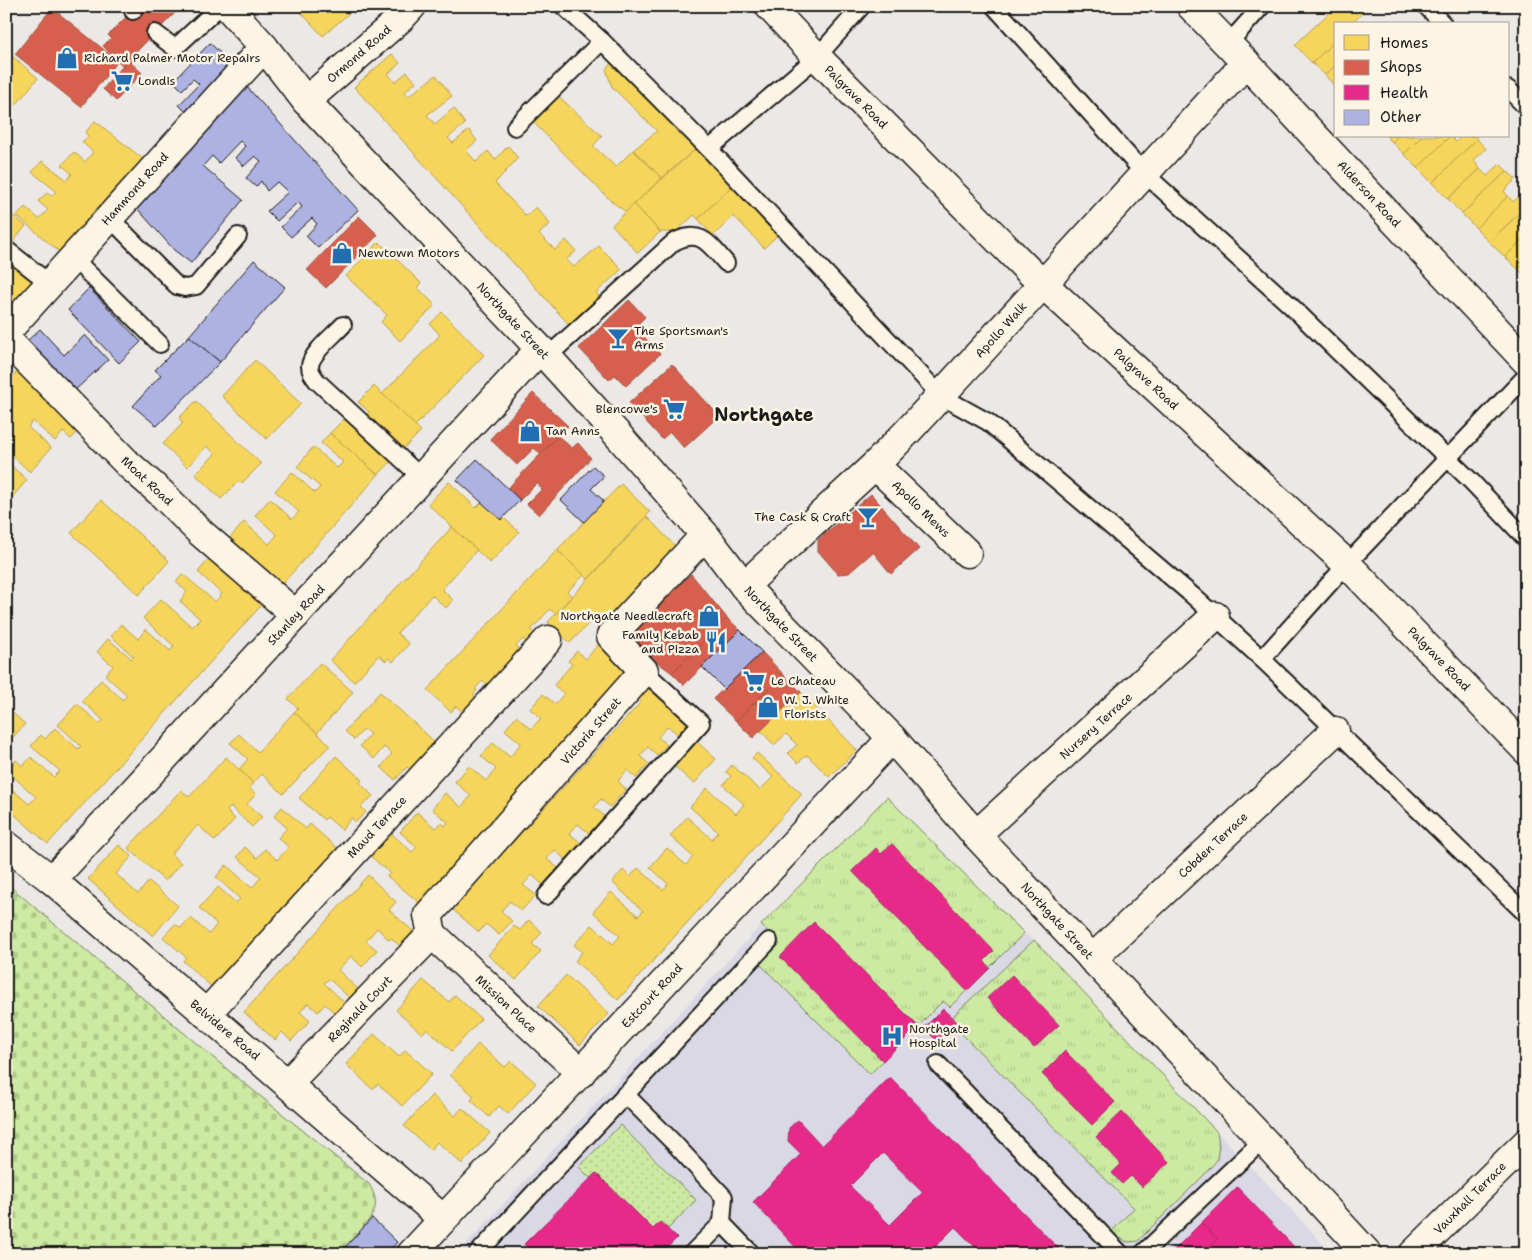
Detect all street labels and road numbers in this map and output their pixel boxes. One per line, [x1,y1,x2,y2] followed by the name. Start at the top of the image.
[323,21,395,86] street label: Ormond Road
[821,62,891,132] street label: Palgrave Road
[98,149,172,229] street label: Hammond Road
[1334,157,1404,231] street label: Alderson Road
[473,279,553,363] street label: Northgate Street
[972,299,1030,361] street label: Apollo Walk
[1110,345,1182,414] street label: Palgrave Road
[118,453,177,509] street label: Moat Road
[888,477,954,541] street label: Apollo Mews
[264,581,329,649] street label: Stanley Road
[741,583,821,665] street label: Northgate Street
[1404,623,1474,695] street label: Palgrave Road
[1056,689,1136,763] street label: Nursery Terrace
[557,694,625,768] street label: Victoria Street
[344,792,410,862] street label: Maud Terrace
[1175,808,1251,881] street label: Cobden Terrace
[1017,879,1097,963] street label: Northgate Street
[618,960,686,1032] street label: Estcourt Road
[472,971,540,1037] street label: Mission Place
[324,972,396,1046] street label: Reginald Court
[187,996,264,1064] street label: Belvidere Road
[1430,1158,1510,1238] street label: Vauxhall Terrace

